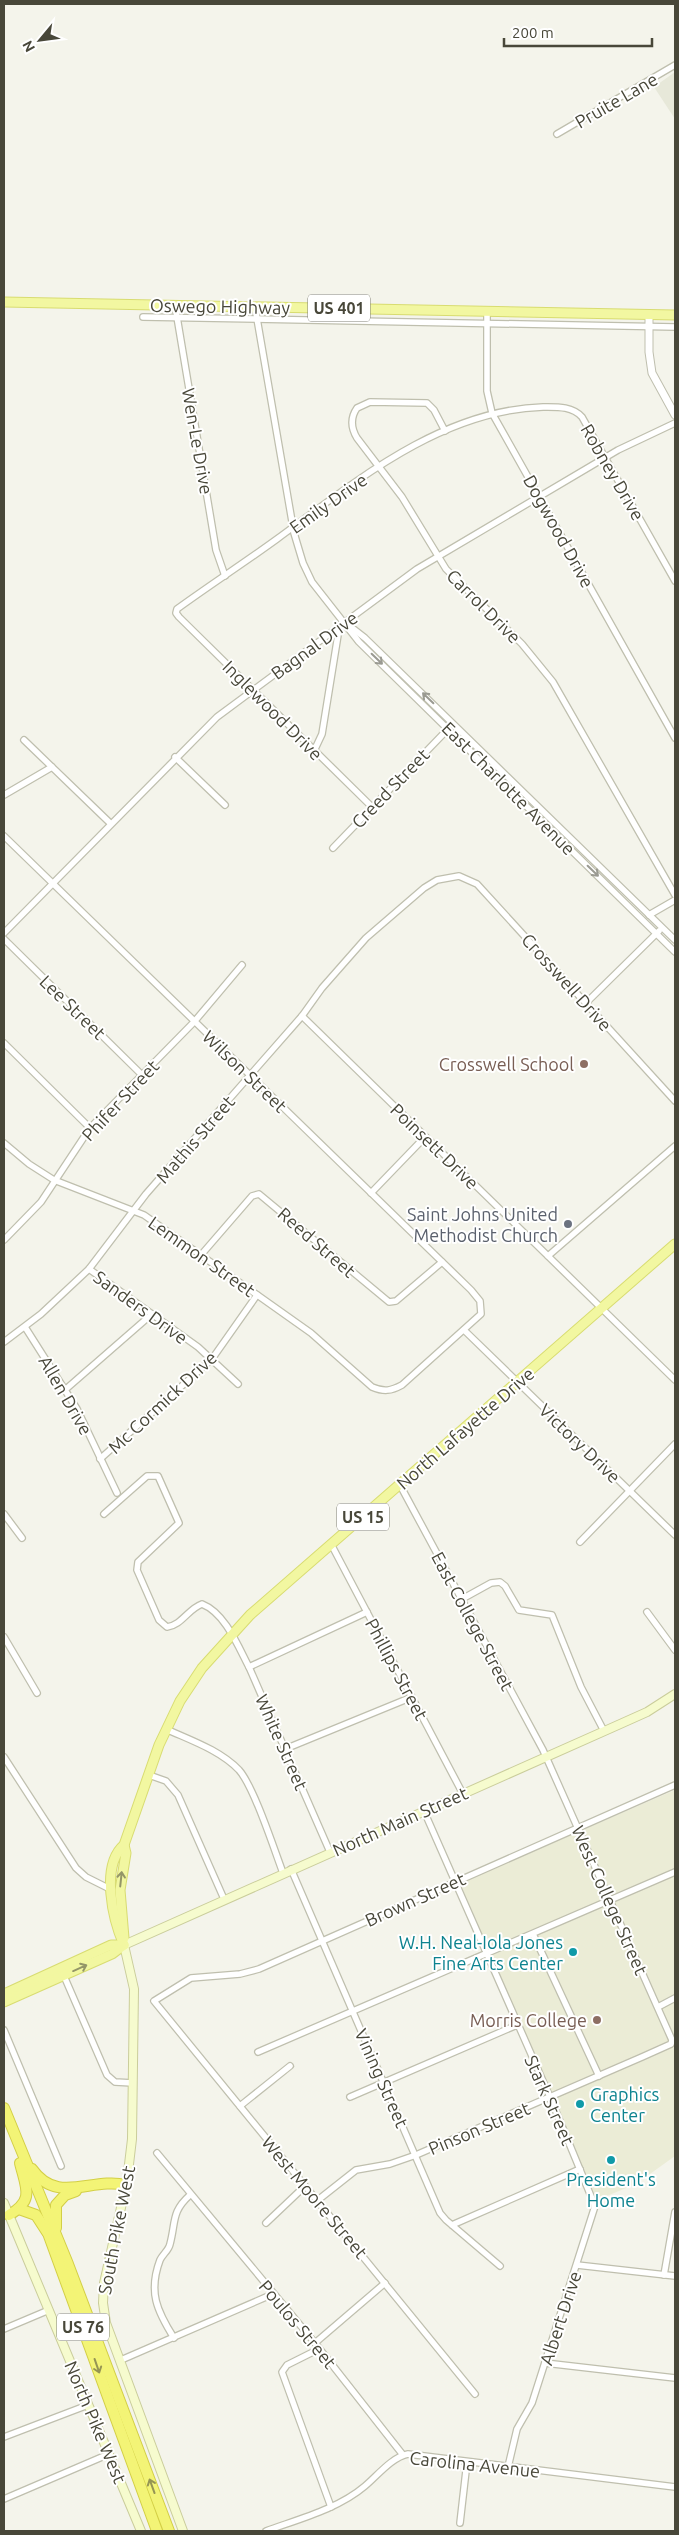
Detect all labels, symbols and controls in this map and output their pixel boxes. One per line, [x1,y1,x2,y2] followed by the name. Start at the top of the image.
[15,15,65,65] north arrow
[504,15,652,47] scale bar
[512,24,554,41] text: 200 m
[19,38,38,55] text: N
[571,68,661,132] street label: Pruite Lane
[308,294,370,322] road number: US 401
[150,295,291,317] street label: Oswego Highway
[179,386,217,496] street label: Wen-Le Drive
[577,420,649,524] street label: Robney Drive
[285,469,371,537] street label: Emily Drive
[520,471,598,591] street label: Dogwood Drive
[443,565,525,647] street label: Carrol Drive
[267,607,361,683] street label: Bagnal Drive
[371,653,383,665] one-way arrow
[219,656,327,764] street label: Inglewood Drive
[421,692,434,704] one-way arrow
[438,717,580,859] street label: East Charlotte Avenue
[347,744,433,832] street label: Creed Street
[586,865,599,877] one-way arrow
[518,929,616,1035] street label: Crosswell Drive
[36,971,110,1043] street label: Lee Street
[199,1026,291,1116] street label: Wilson Street
[439,1054,574,1074] place label: Crosswell School
[77,1055,163,1145] street label: Phifer Street
[578,1058,590,1070] marker: Crosswell School
[152,1091,238,1187] street label: Mathis Street
[387,1099,483,1193] street label: Poinsett Drive
[274,1203,360,1281] street label: Reed Street
[407,1204,558,1245] place label: Saint Johns United Methodist Church
[145,1212,259,1300] street label: Lemmon Street
[562,1218,574,1230] marker: Saint Johns United Methodist Church
[90,1266,192,1348] street label: Sanders Drive
[104,1347,220,1457] street label: Mc Cormick Drive
[35,1352,97,1438] street label: Allen Drive
[392,1363,538,1493] street label: North Lafayette Drive
[535,1399,625,1487] street label: Victory Drive
[337,1504,389,1530] road number: US 15
[428,1548,518,1694] street label: East College Street
[362,1615,432,1723] street label: Phillips Street
[252,1691,312,1793] street label: White Street
[329,1782,471,1860] street label: North Main Street
[568,1822,652,1978] street label: West College Street
[362,1868,468,1930] street label: Brown Street
[116,1872,126,1888] one-way arrow
[399,1932,563,1973] place label: W.H. Neal-Iola Jones Fine Arts Center
[567,1946,579,1958] marker: W.H. Neal-Iola Jones Fine Arts Center
[72,1963,87,1973] one-way arrow
[470,2010,587,2030] place label: Morris College
[591,2014,603,2026] marker: Morris College
[351,2025,413,2131] street label: Vining Street
[521,2052,579,2148] street label: Stark Street
[590,2084,660,2125] place label: Graphics Center
[425,2098,533,2158] street label: Pinson Street
[574,2098,586,2110] marker: Graphics Center
[258,2132,372,2262] street label: West Moore Street
[605,2154,617,2166] marker: President's Home
[94,2164,138,2296] street label: South Pike West
[566,2169,656,2210] place label: President's Home
[535,2269,585,2367] street label: Albert Drive
[255,2276,341,2372] street label: Poulos Street
[57,2314,109,2340] road number: US 76
[61,2358,131,2486] street label: North Pike West
[93,2358,102,2373] one-way arrow
[409,2447,541,2481] street label: Carolina Avenue
[147,2478,156,2494] one-way arrow

